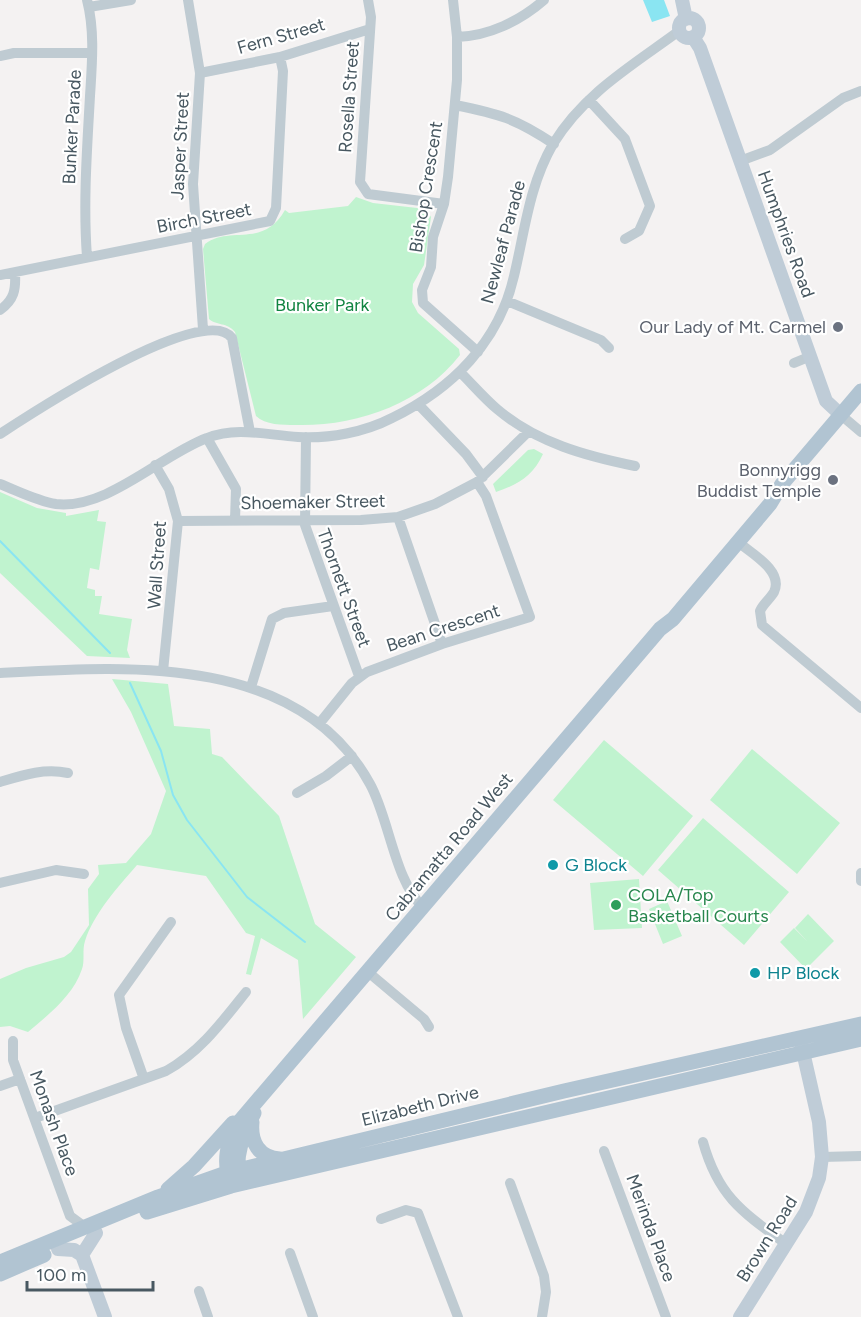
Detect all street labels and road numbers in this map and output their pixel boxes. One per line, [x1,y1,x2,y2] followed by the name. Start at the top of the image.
[234,13,328,59] street label: Fern Street
[334,40,364,154] street label: Rosella Street
[58,69,86,185] street label: Bunker Parade
[166,91,194,201] street label: Jasper Street
[405,119,447,254] street label: Bishop Crescent
[753,167,819,301] street label: Humphries Road
[476,178,530,306] street label: Newleaf Parade
[155,198,253,238] street label: Birch Street
[240,490,386,514] street label: Shoemaker Street
[143,520,171,610] street label: Wall Street
[312,526,376,651] street label: Thornett Street
[383,599,503,657] street label: Bean Crescent
[380,768,518,926] street label: Cabramatta Road West
[25,1067,83,1179] street label: Monash Place
[359,1081,481,1131] street label: Elizabeth Drive
[621,1171,681,1285] street label: Merinda Place
[732,1192,802,1286] street label: Brown Road

